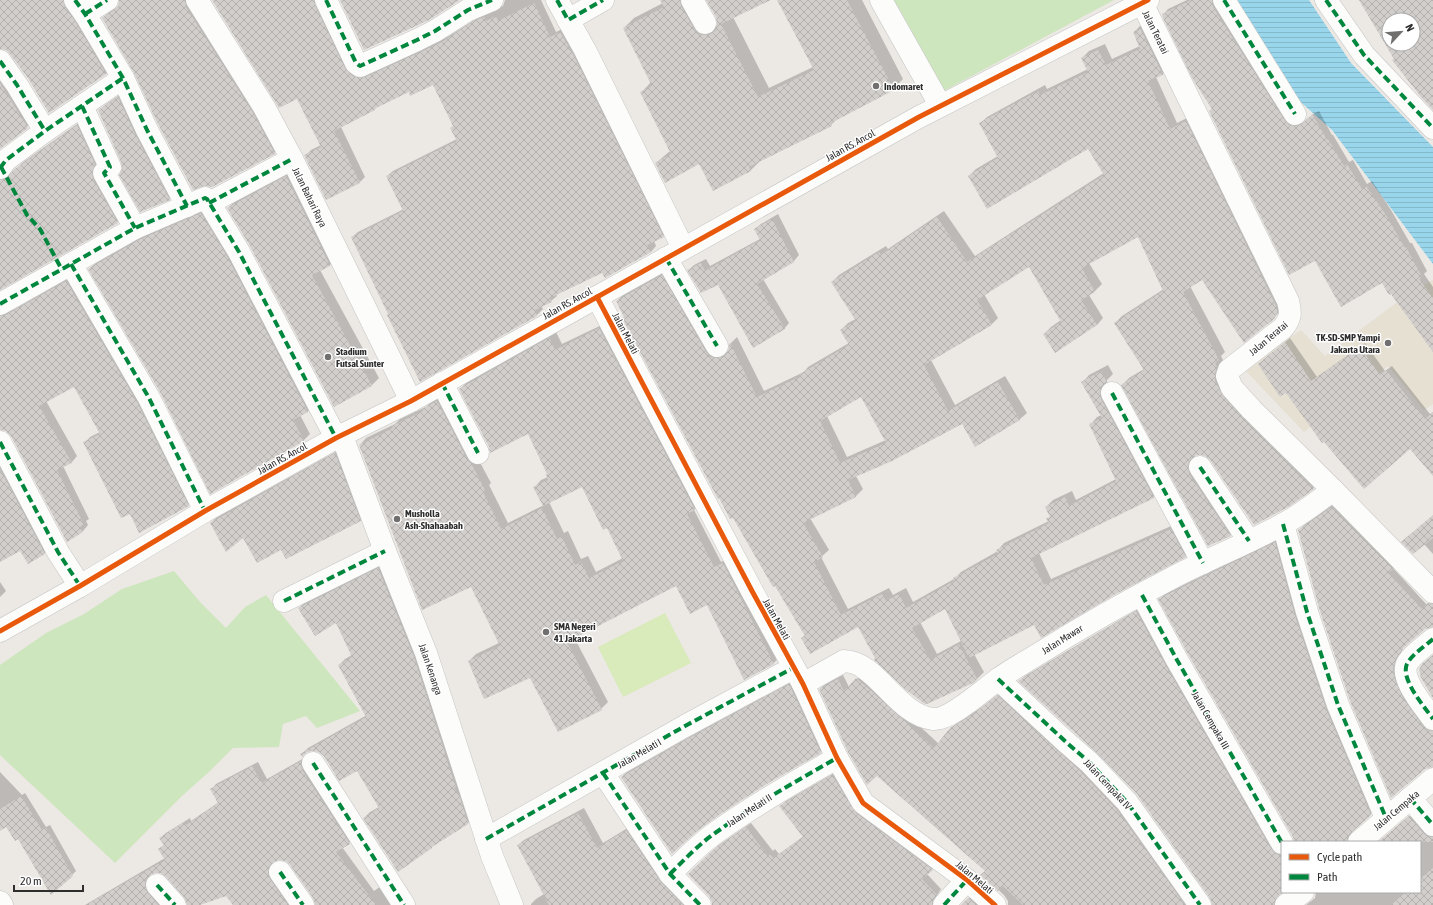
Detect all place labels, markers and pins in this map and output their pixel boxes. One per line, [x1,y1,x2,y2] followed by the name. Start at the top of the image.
[871,81,881,91] marker: Indomaret
[884,81,923,92] place label: Indomaret
[1316,332,1380,355] place label: TK-SD-SMP Yampi Jakarta Utara
[1383,338,1393,348] marker: TK-SD-SMP Yampi Jakarta Utara
[336,346,385,369] place label: Stadium Futsal Sunter
[323,352,333,362] marker: Stadium Futsal Sunter
[404,508,463,531] place label: Musholla Ash-Shahaabah
[392,514,402,524] marker: Musholla Ash-Shahaabah
[553,621,596,644] place label: SMA Negeri 41 Jakarta
[541,627,551,637] marker: SMA Negeri 41 Jakarta

